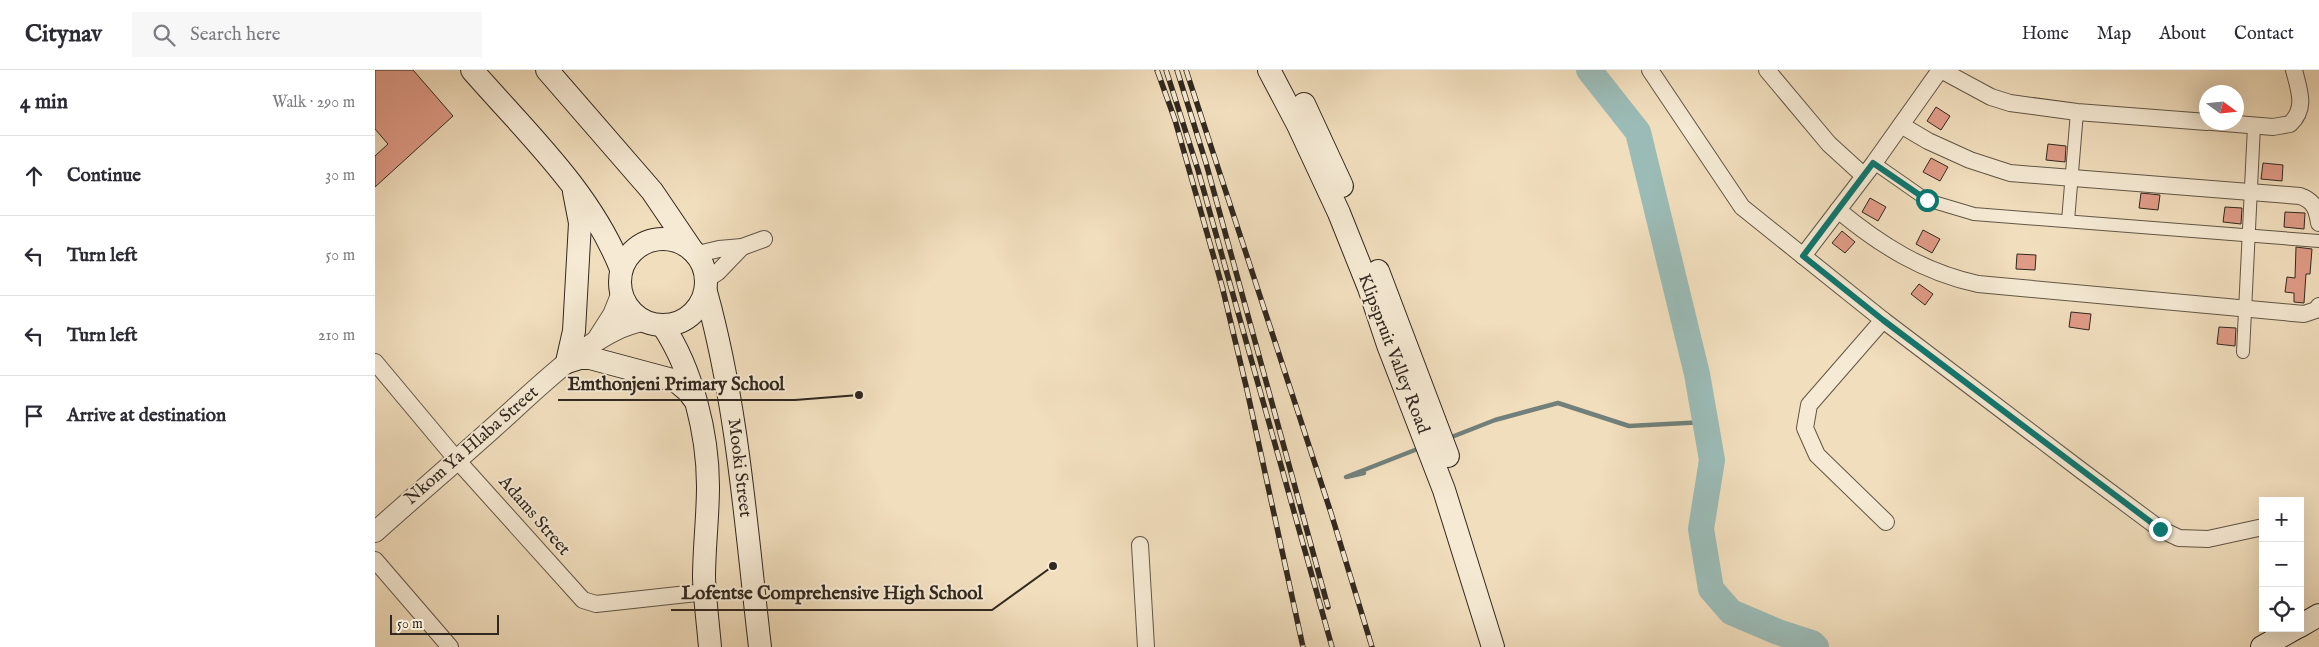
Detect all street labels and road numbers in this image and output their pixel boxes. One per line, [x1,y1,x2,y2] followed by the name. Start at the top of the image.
[1352,271,1434,437] street label: Klipspruit Valley Road
[400,381,544,511] street label: Nkom Ya Hlaba Street
[722,417,756,519] street label: Mooki Street
[492,471,575,561] street label: Adams Street

